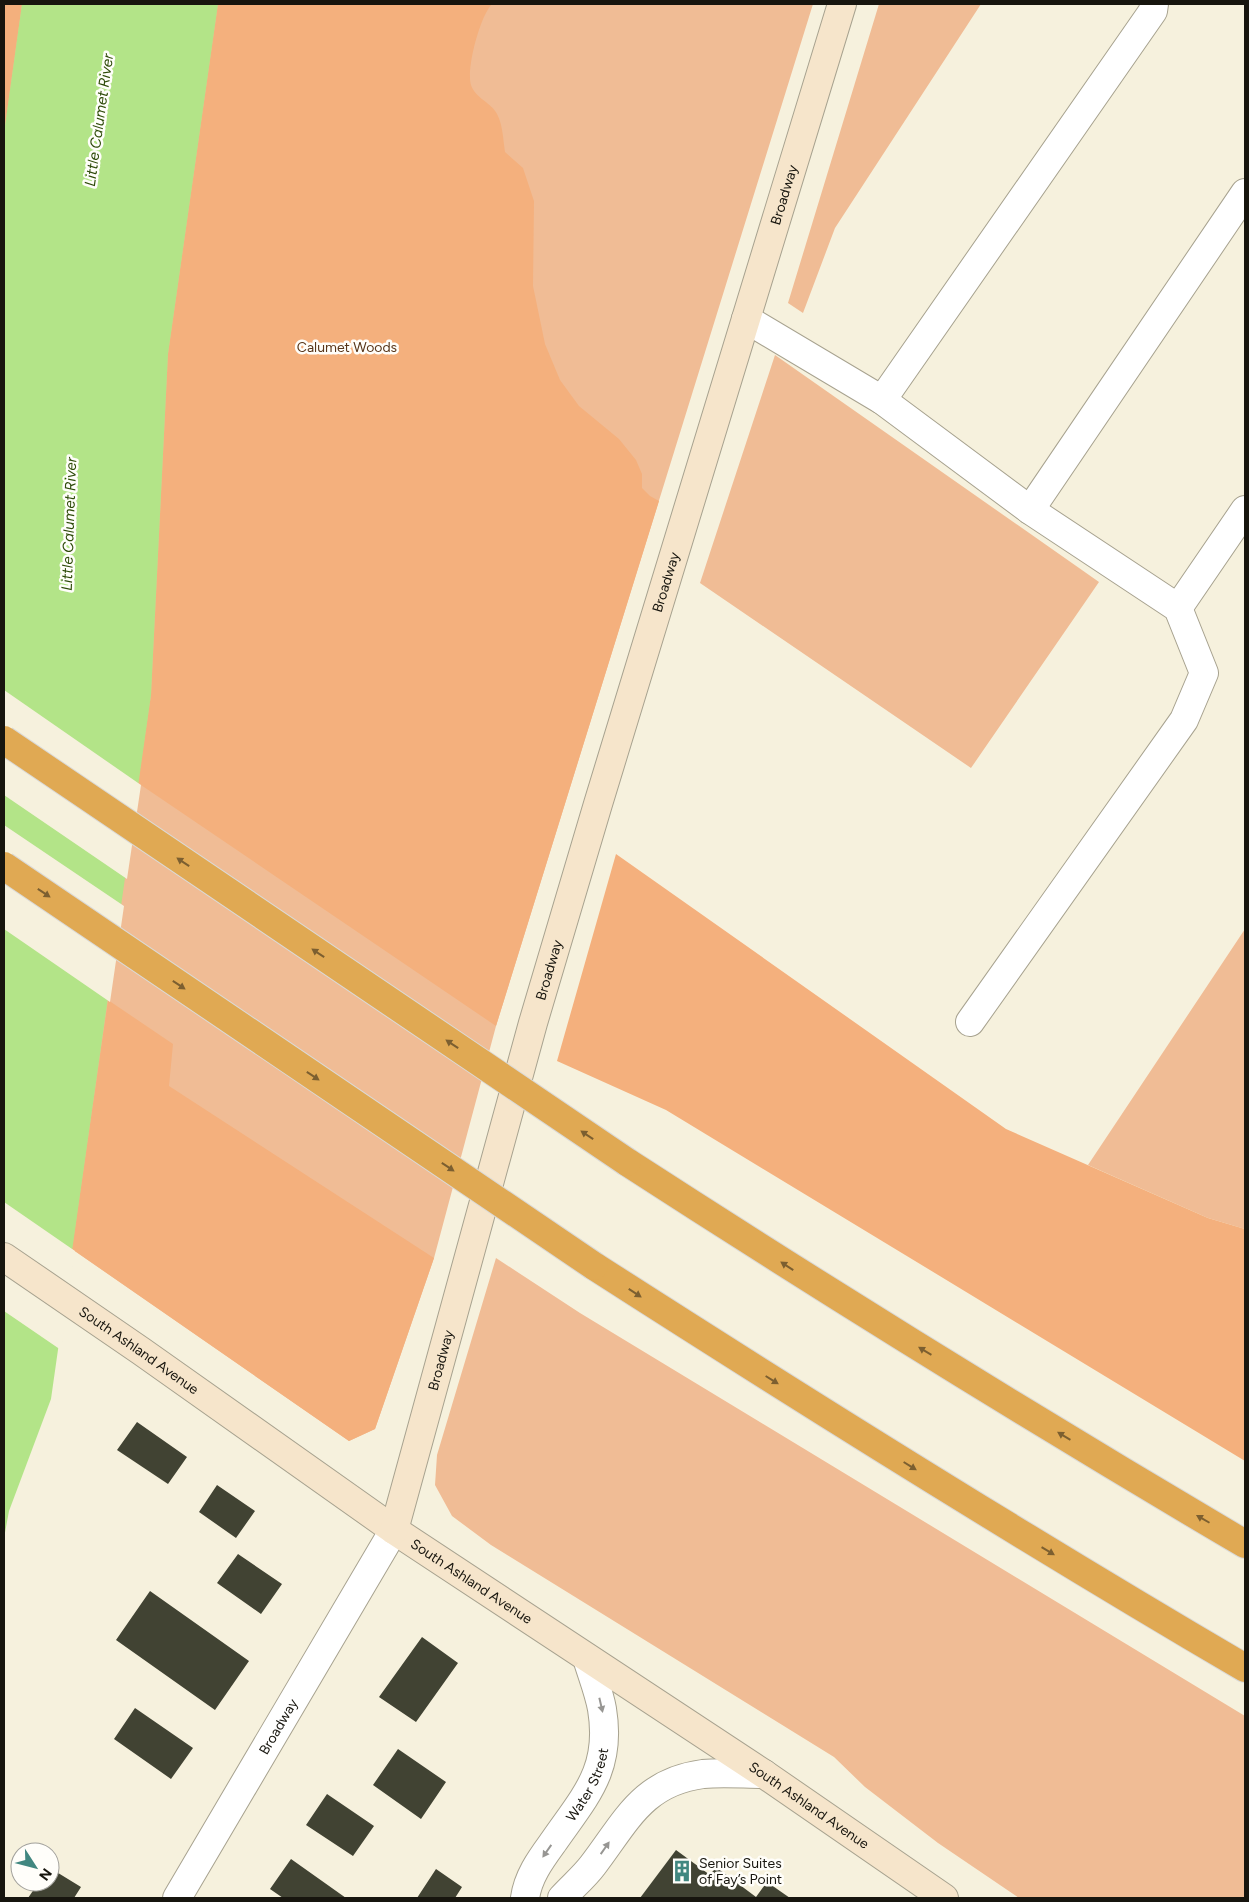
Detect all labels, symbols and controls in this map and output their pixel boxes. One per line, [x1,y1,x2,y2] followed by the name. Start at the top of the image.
[81,52,117,187] water label: Little Calumet River
[767,162,801,227] street label: Broadway
[297,339,397,356] park label: Calumet Woods
[58,456,80,591] water label: Little Calumet River
[648,549,683,614] street label: Broadway
[176,857,190,867] one-way arrow
[37,888,51,898] one-way arrow
[532,937,566,1002] street label: Broadway
[311,948,324,958] one-way arrow
[172,980,185,989] one-way arrow
[445,1039,459,1049] one-way arrow
[306,1071,320,1081] one-way arrow
[580,1130,593,1140] one-way arrow
[441,1162,454,1172] one-way arrow
[780,1261,794,1270] one-way arrow
[628,1288,642,1297] one-way arrow
[76,1303,202,1398] street label: South Ashland Avenue
[424,1328,457,1392] street label: Broadway
[919,1346,932,1355] one-way arrow
[765,1376,778,1385] one-way arrow
[1058,1431,1071,1440] one-way arrow
[903,1462,916,1471] one-way arrow
[1197,1515,1210,1524] one-way arrow
[408,1535,536,1628] street label: South Ashland Avenue
[1042,1547,1055,1556] one-way arrow
[255,1695,301,1758] street label: Broadway
[597,1697,605,1712] one-way arrow
[562,1747,612,1824] street label: Water Street
[746,1758,873,1853] street label: South Ashland Avenue
[600,1841,610,1855] one-way arrow
[10,1842,60,1892] north arrow
[542,1844,552,1857] one-way arrow
[699,1855,782,1888] place label: Senior Suites of Fay’s Point
[669,1858,695,1884] building icon: Senior Suites of Fay’s Point
[35,1865,55,1884] text: N

